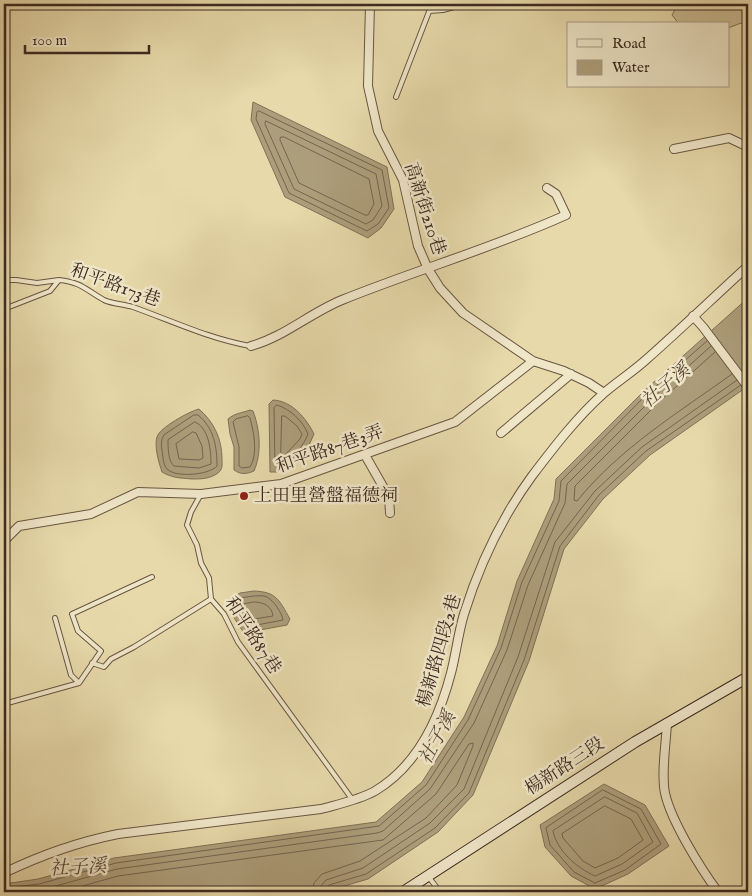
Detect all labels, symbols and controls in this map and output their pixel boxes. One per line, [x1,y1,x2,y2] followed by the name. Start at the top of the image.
[25,22,149,54] scale bar
[567,22,730,88] legend
[32,31,68,50] text: 100 m
[612,34,647,53] text: Road
[612,58,650,77] text: Water
[398,160,450,258] street label: 高新街210巷
[67,259,163,313] street label: 和平路173巷
[636,357,697,414] water label: 社子溪
[273,421,387,479] street label: 和平路87巷3弄
[254,485,398,508] place label: 上田里營盤福德祠
[238,490,250,502] marker: 上田里營盤福德祠
[413,592,467,710] street label: 楊新路四段2巷
[219,593,285,679] street label: 和平路87巷
[414,705,463,769] water label: 社子溪
[521,733,609,801] street label: 楊新路三段
[49,854,109,881] water label: 社子溪

